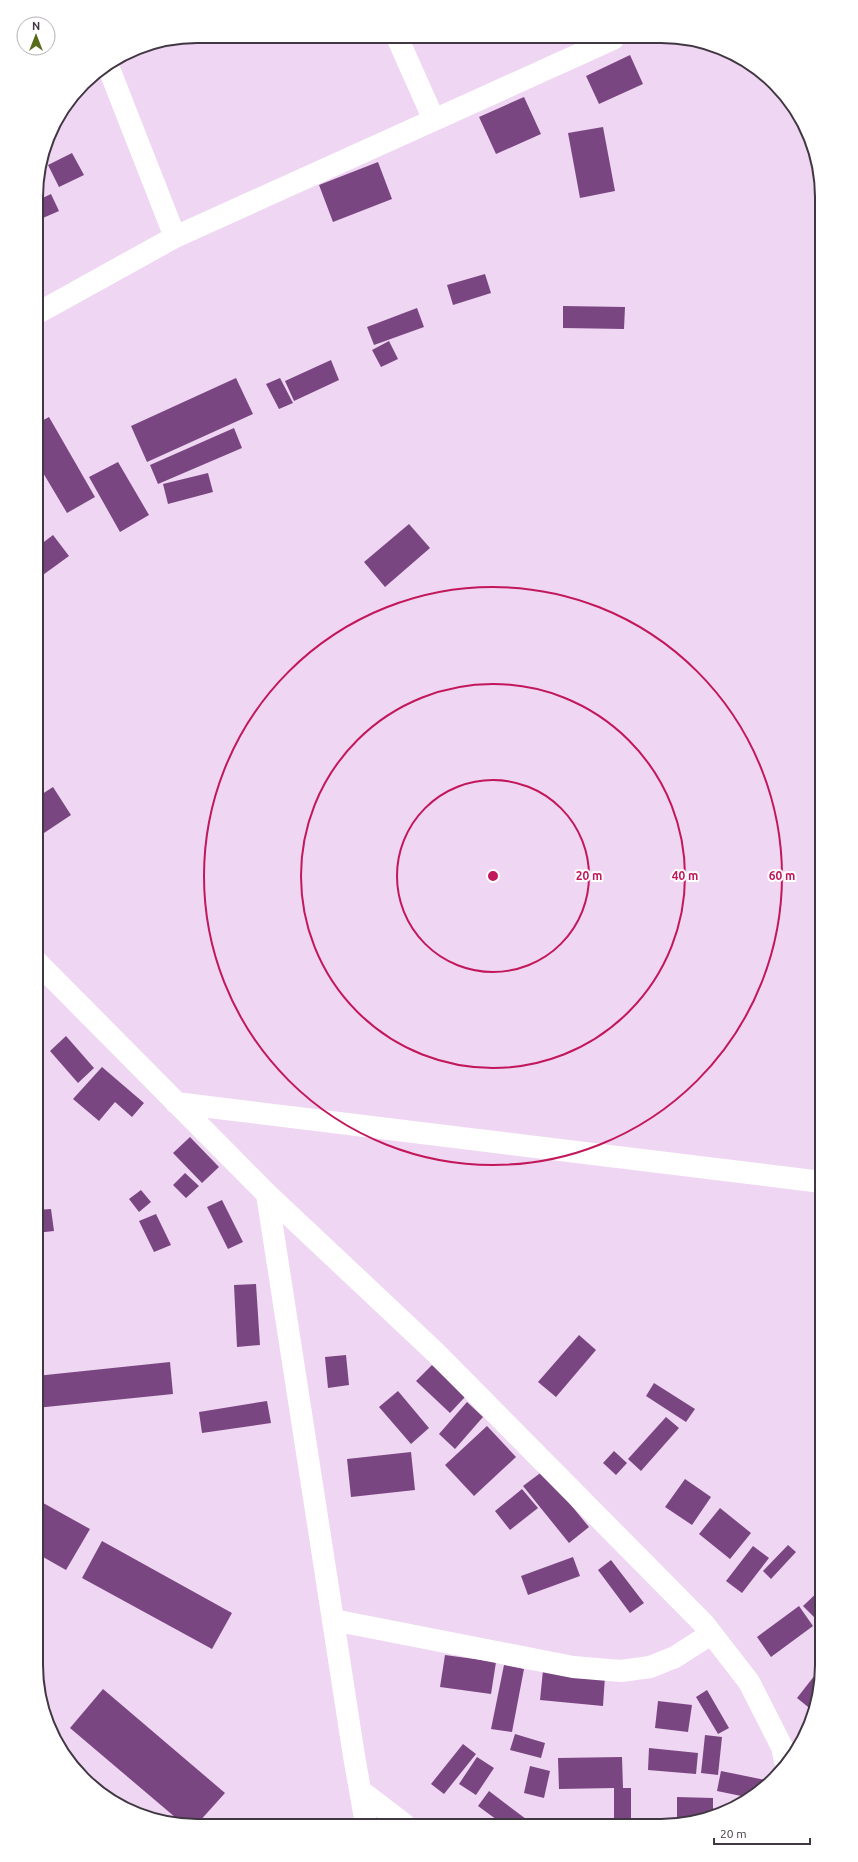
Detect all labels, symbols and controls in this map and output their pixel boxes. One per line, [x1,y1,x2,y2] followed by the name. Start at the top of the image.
[16,16,56,56] north arrow
[32,20,40,32] text: N
[486,869,500,883] centre of rings
[576,869,602,882] text: 20 m
[672,869,698,882] text: 40 m
[769,869,795,882] text: 60 m
[714,1820,810,1846] scale bar
[720,1827,747,1840] text: 20 m

